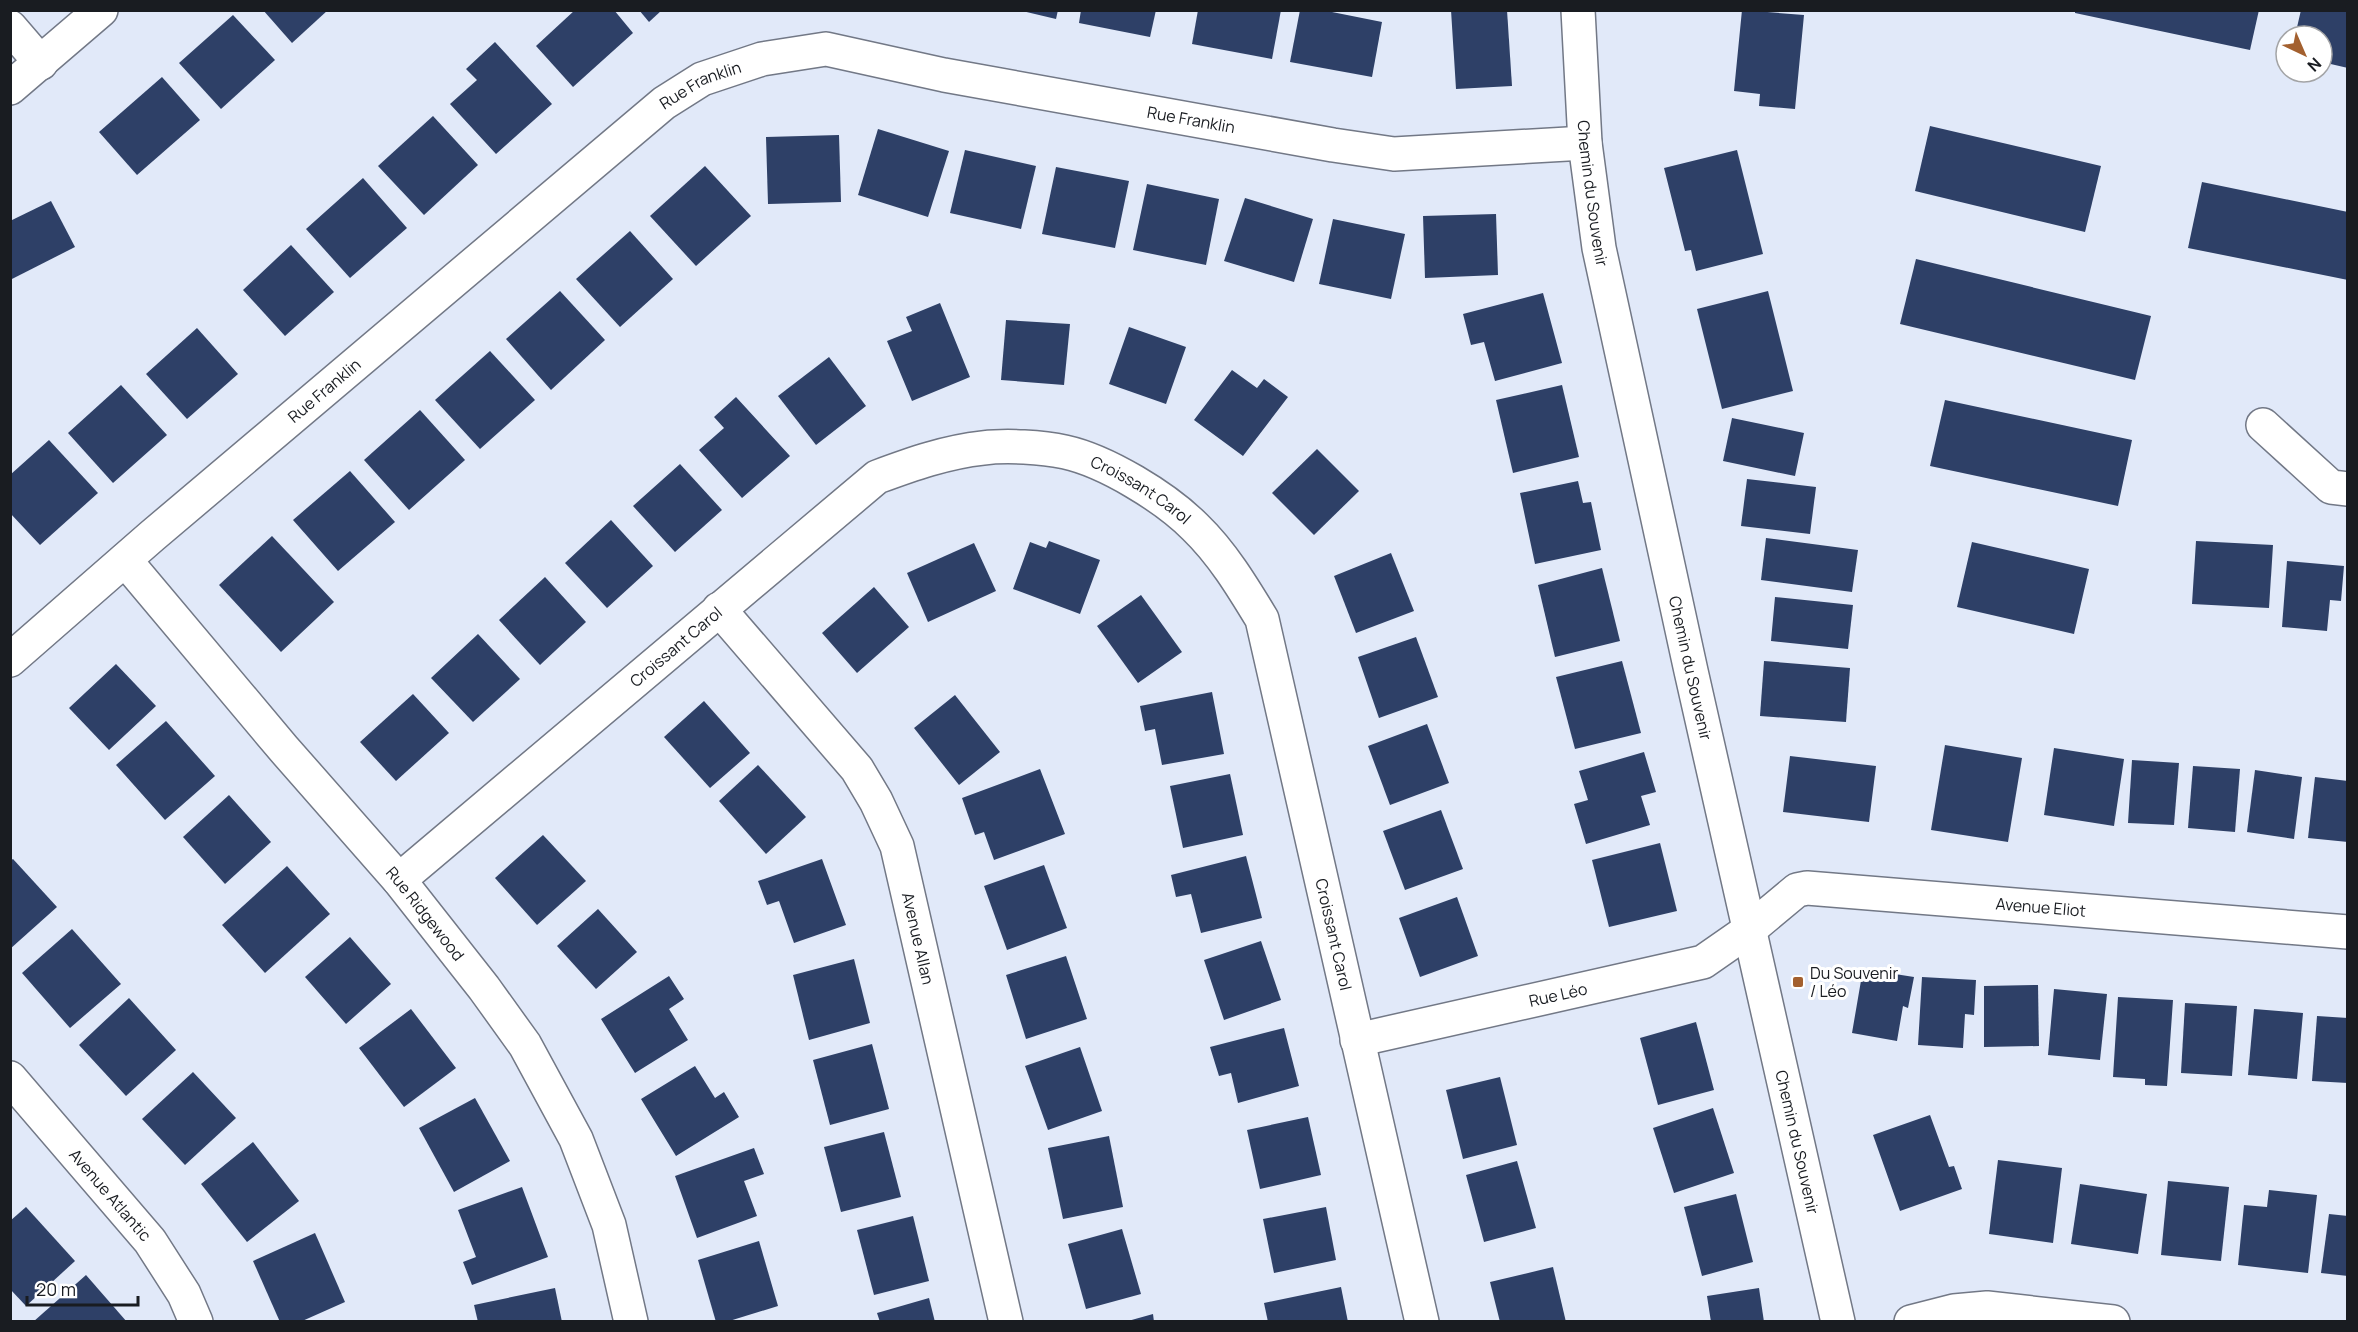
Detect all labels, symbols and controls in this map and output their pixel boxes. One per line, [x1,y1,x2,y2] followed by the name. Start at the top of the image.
[2274,24,2334,84] north arrow
[2303,53,2326,77] text: N
[655,56,744,114] street label: Rue Franklin
[1145,101,1237,138] street label: Rue Franklin
[1573,120,1614,269] street label: Chemin du Souvenir
[283,353,365,428] street label: Rue Franklin
[1087,450,1196,529] street label: Croissant Carol
[1664,594,1717,742] street label: Chemin du Souvenir
[625,601,727,692] street label: Croissant Carol
[381,862,469,965] street label: Rue Ridgewood
[1310,876,1357,993] street label: Croissant Carol
[897,890,939,987] street label: Avenue Allan
[1995,892,2087,922] street label: Avenue Eliot
[1810,962,1898,1002] place label: Du Souvenir / Léo
[1791,975,1805,989] marker: Du Souvenir / Léo
[1527,977,1589,1012] street label: Rue Léo
[1770,1068,1824,1217] street label: Chemin du Souvenir
[64,1144,156,1246] street label: Avenue Atlantic
[27,1269,138,1307] scale bar
[36,1277,76,1301] text: 20 m

